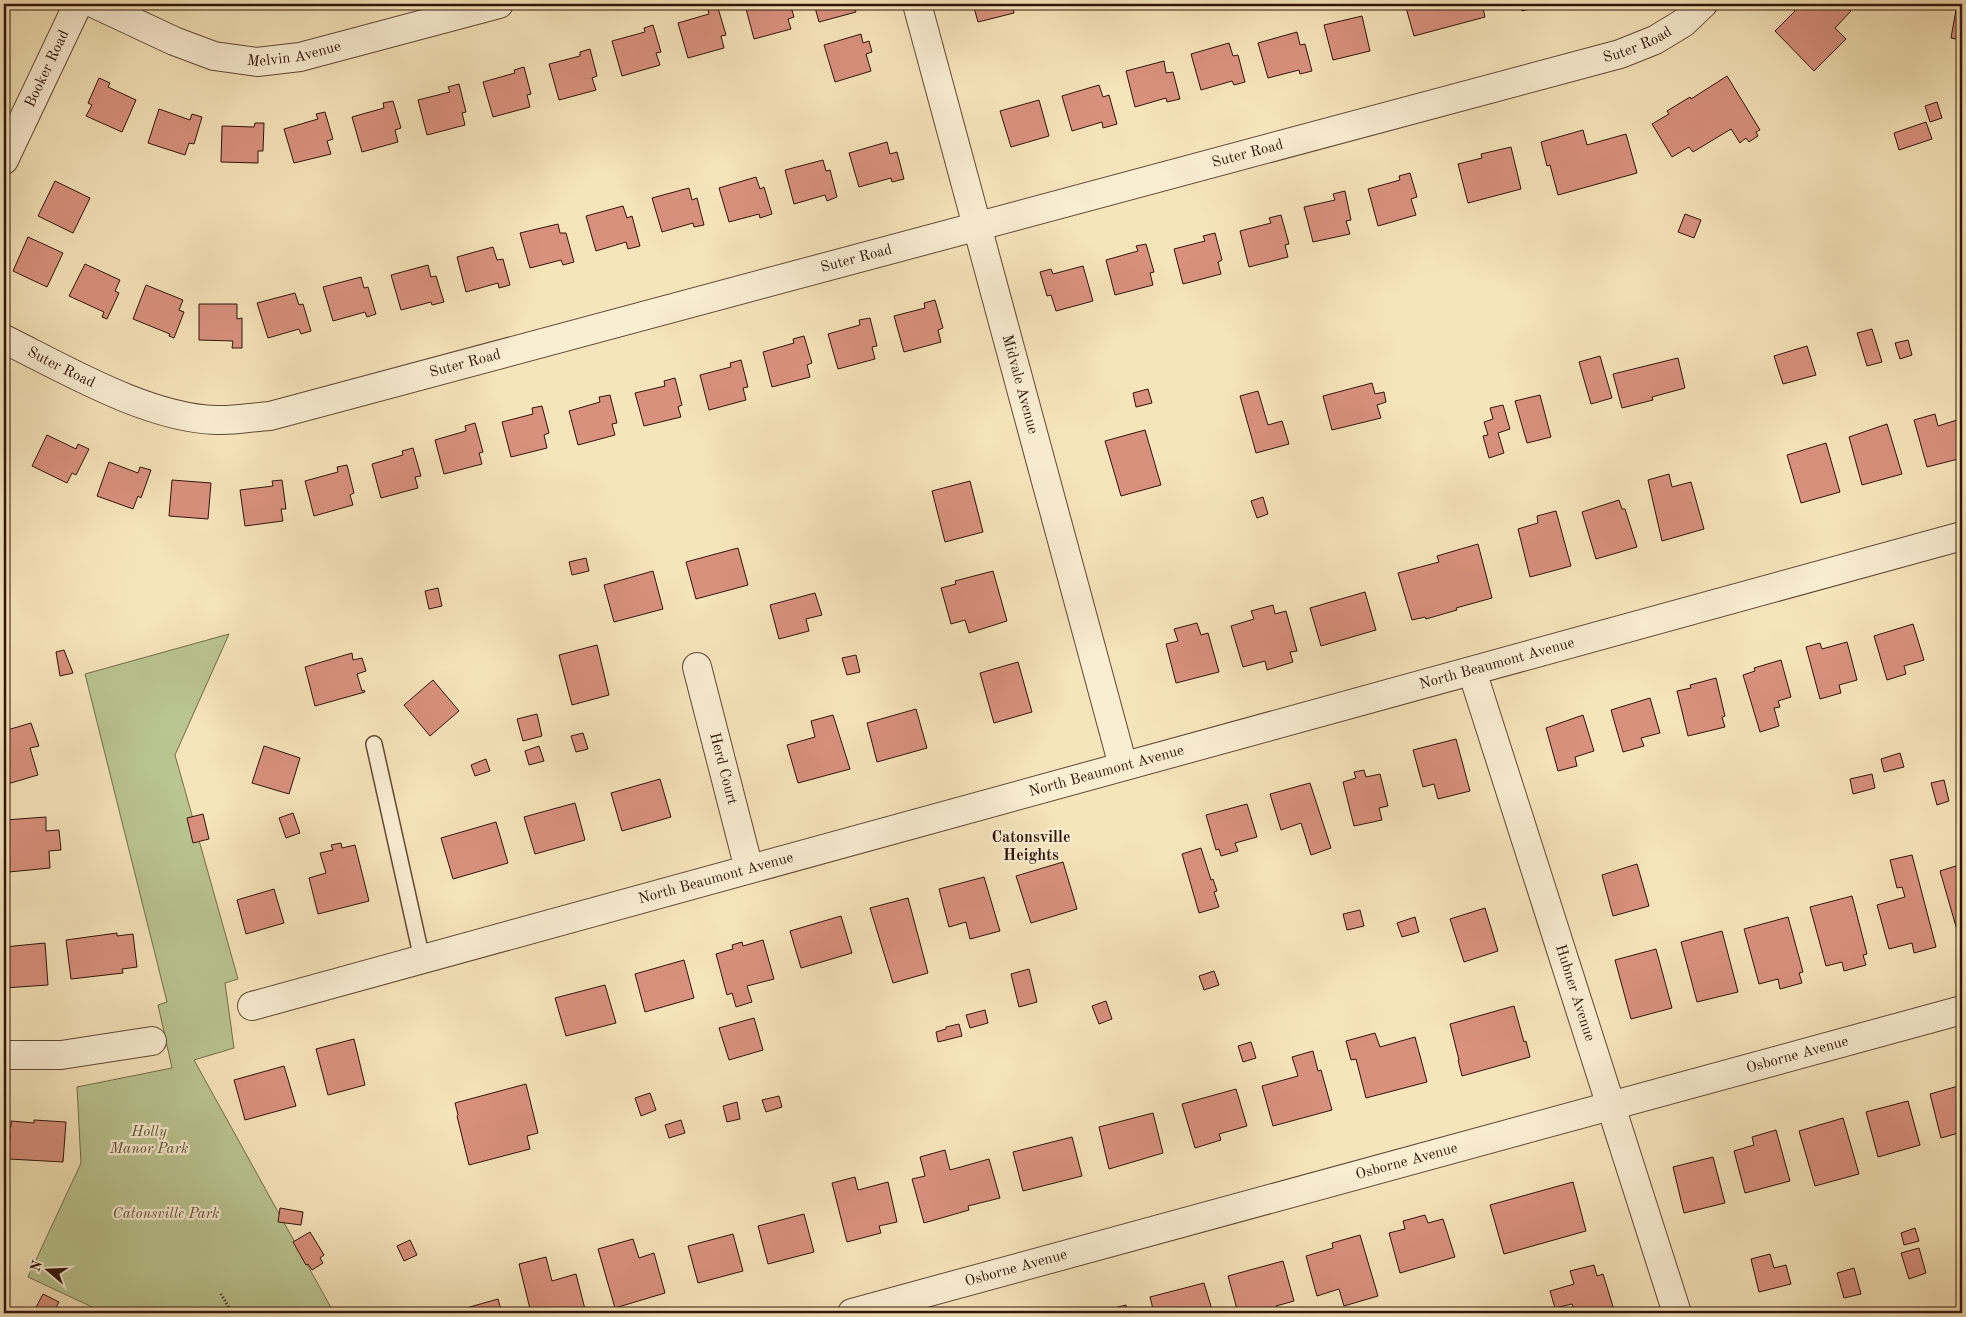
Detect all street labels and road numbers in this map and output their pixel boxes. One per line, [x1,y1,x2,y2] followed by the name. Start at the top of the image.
[1601,24,1675,66] street label: Suter Road
[23,28,72,110] street label: Booker Road
[246,39,343,70] street label: Melvin Avenue
[1210,137,1285,171] street label: Suter Road
[819,242,894,275] street label: Suter Road
[999,333,1040,436] street label: Midvale Avenue
[25,345,97,391] street label: Suter Road
[428,347,503,380] street label: Suter Road
[1418,635,1576,692] street label: North Beaumont Avenue
[707,731,740,806] street label: Herd Court
[1027,743,1186,800] street label: North Beaumont Avenue
[637,850,795,907] street label: North Beaumont Avenue
[1552,943,1597,1043] street label: Hubner Avenue
[1745,1034,1850,1076] street label: Osborne Avenue
[1354,1140,1460,1183] street label: Osborne Avenue
[963,1247,1069,1289] street label: Osborne Avenue

